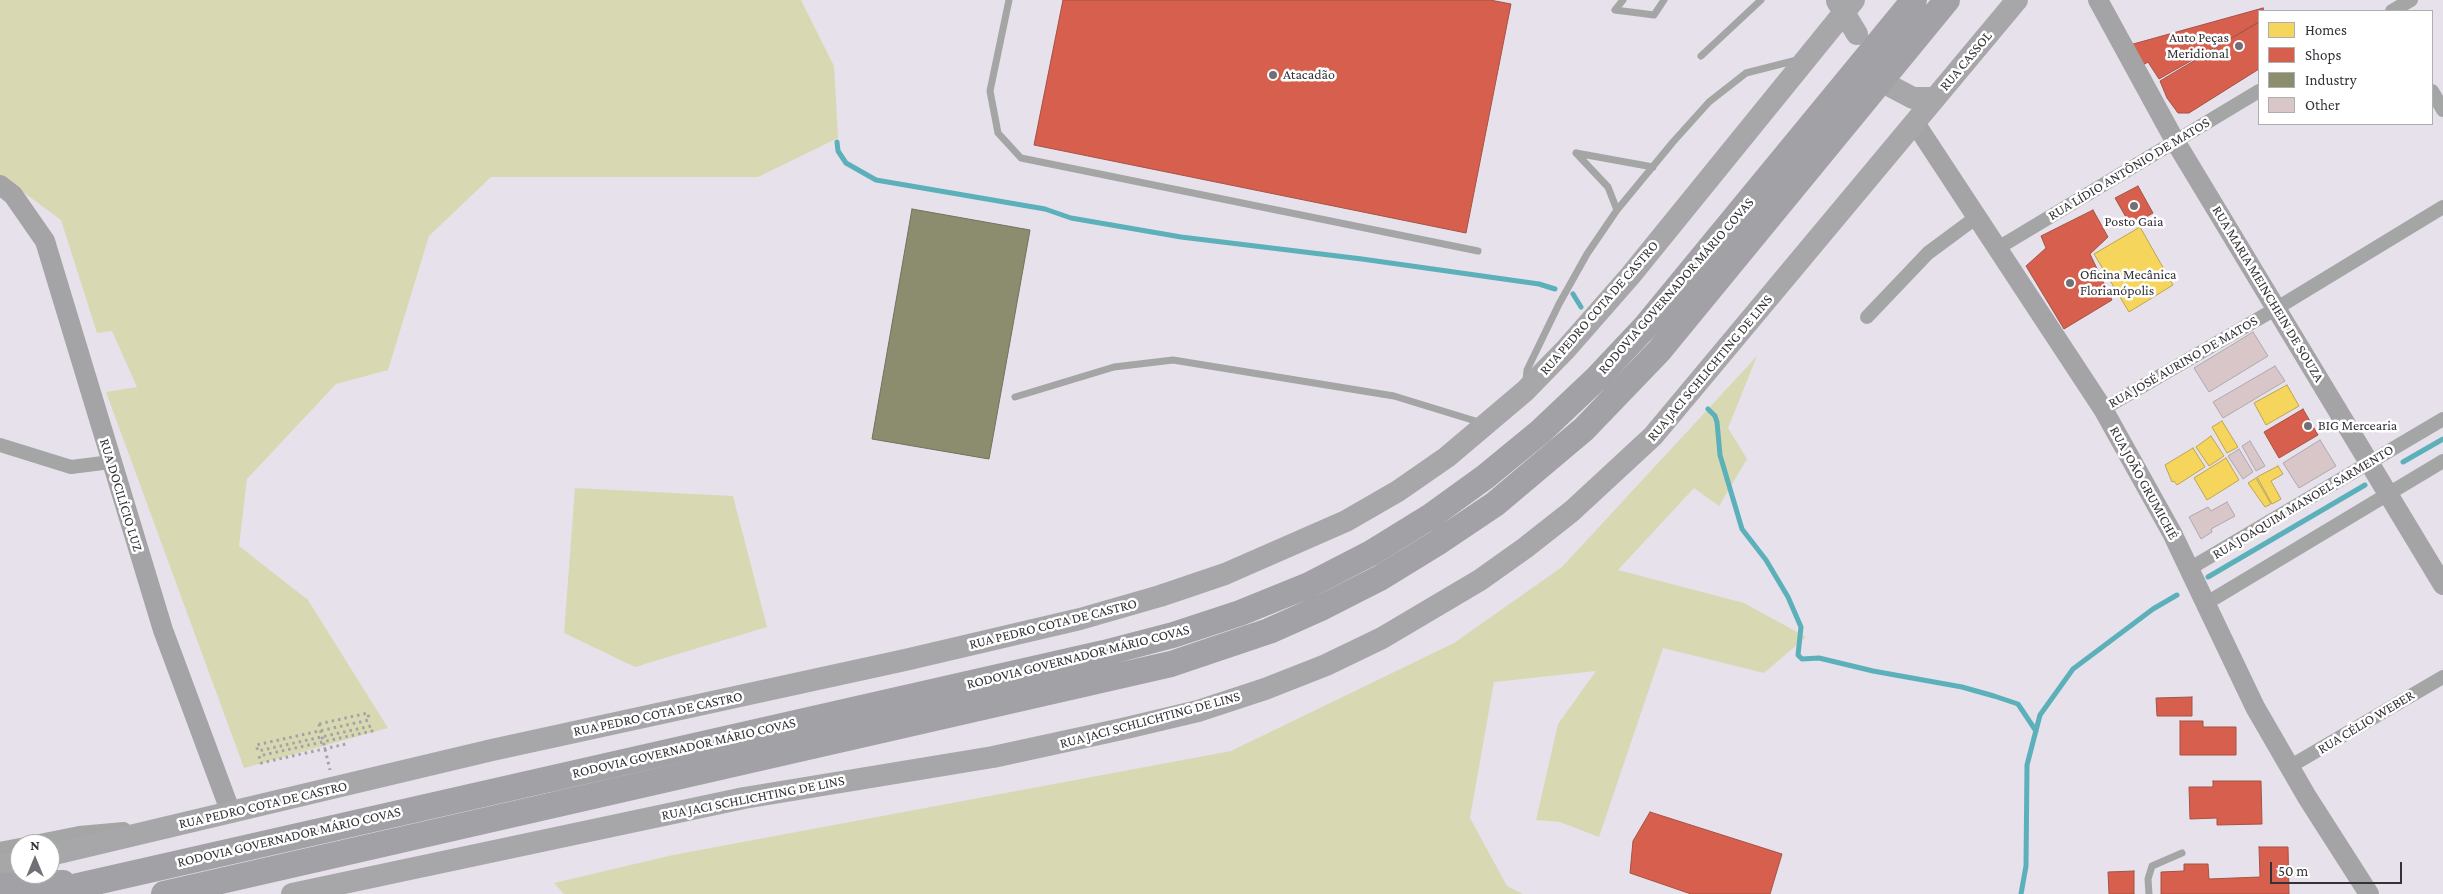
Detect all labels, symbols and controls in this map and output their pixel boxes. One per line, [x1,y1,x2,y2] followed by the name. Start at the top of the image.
[2258,10,2433,125] legend
[2305,22,2347,38] text: Homes
[1936,28,1996,94] street label: RUA CASSOL
[2167,30,2229,62] place label: Auto Peças Meridional
[2233,40,2245,52] marker: Auto Peças Meridional
[2305,47,2341,63] text: Shops
[1283,67,1335,83] place label: Atacadão
[1267,69,1279,81] marker: Atacadão
[2305,72,2357,88] text: Industry
[2305,97,2340,113] text: Other
[2045,114,2213,224] street label: RUA LÍDIO ANTÔNIO DE MATOS
[1595,194,1757,378] street label: RODOVIA GOVERNADOR MÁRIO COVAS
[2128,200,2140,212] marker: Posto Gaia
[2209,203,2327,385] street label: RUA MARIA MEINCHEIN DE SOUZA
[2105,214,2163,230] place label: Posto Gaia
[1536,237,1662,379] street label: RUA PEDRO COTA DE CASTRO
[2080,267,2176,300] place label: Oficina Mecânica Florianópolis
[2064,277,2076,289] marker: Oficina Mecânica Florianópolis
[1644,291,1776,445] street label: RUA JACI SCHLICHTING DE LINS
[2105,312,2261,412] street label: RUA JOSÉ AURINO DE MATOS
[2318,418,2397,434] place label: BIG Mercearia
[2302,420,2314,432] marker: BIG Mercearia
[2106,423,2182,543] street label: RUA JOÃO GRUMICHÉ
[96,437,146,553] street label: RUA DOCILÍCIO LUZ
[2209,441,2397,563] street label: RUA JOAQUIM MANOEL SARMENTO
[967,595,1139,653] street label: RUA PEDRO COTA DE CASTRO
[965,621,1191,693] street label: RODOVIA GOVERNADOR MÁRIO COVAS
[2315,687,2417,757] street label: RUA CÉLIO WEBER
[572,688,744,740] street label: RUA PEDRO COTA DE CASTRO
[1058,688,1242,752] street label: RUA JACI SCHLICHTING DE LINS
[571,714,797,782] street label: RODOVIA GOVERNADOR MÁRIO COVAS
[660,772,846,824] street label: RUA JACI SCHLICHTING DE LINS
[177,777,349,833] street label: RUA PEDRO COTA DE CASTRO
[176,803,402,871] street label: RODOVIA GOVERNADOR MÁRIO COVAS
[10,834,60,884] north arrow
[30,837,40,853] text: N
[2273,852,2406,884] scale bar
[2278,863,2308,879] text: 50 m

